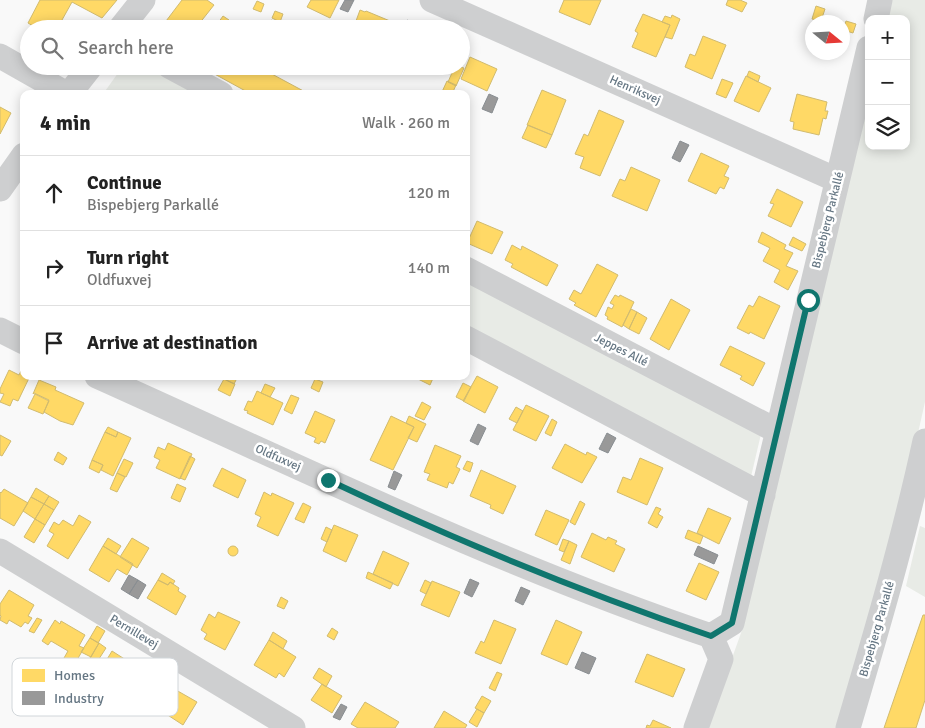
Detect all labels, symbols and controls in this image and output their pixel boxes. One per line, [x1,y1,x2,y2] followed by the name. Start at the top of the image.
[805,15,850,60] north arrow
[865,15,910,150] map controls
[865,15,910,60] button: +
[20,20,470,75] search box
[38,34,66,62] icon: search
[78,36,174,60] text: Search here
[865,60,910,105] button: −
[607,72,663,108] street label: Henriksvej
[865,105,910,150] button: layers
[40,110,91,136] text: 4 min
[362,113,450,133] text: Walk · 260 m
[809,170,847,270] street label: Bispebjerg Parkallé
[87,171,162,195] text: Continue
[40,179,68,207] icon: ahead
[408,183,450,203] text: 120 m
[87,195,219,215] text: Bispebjerg Parkallé
[87,246,169,270] text: Turn right
[40,254,68,282] icon: right
[408,258,450,278] text: 140 m
[87,270,152,290] text: Oldfuxvej
[797,289,820,312] route start
[40,329,68,357] icon: arrive
[592,330,650,370] street label: Jeppes Allé
[87,331,258,355] text: Arrive at destination
[253,441,303,475] street label: Oldfuxvej
[317,469,340,492] route end
[856,579,898,679] street label: Bispebjerg Parkallé
[107,612,161,652] street label: Pernillevej
[12,658,178,716] legend
[54,667,95,684] text: Homes
[54,690,104,707] text: Industry

